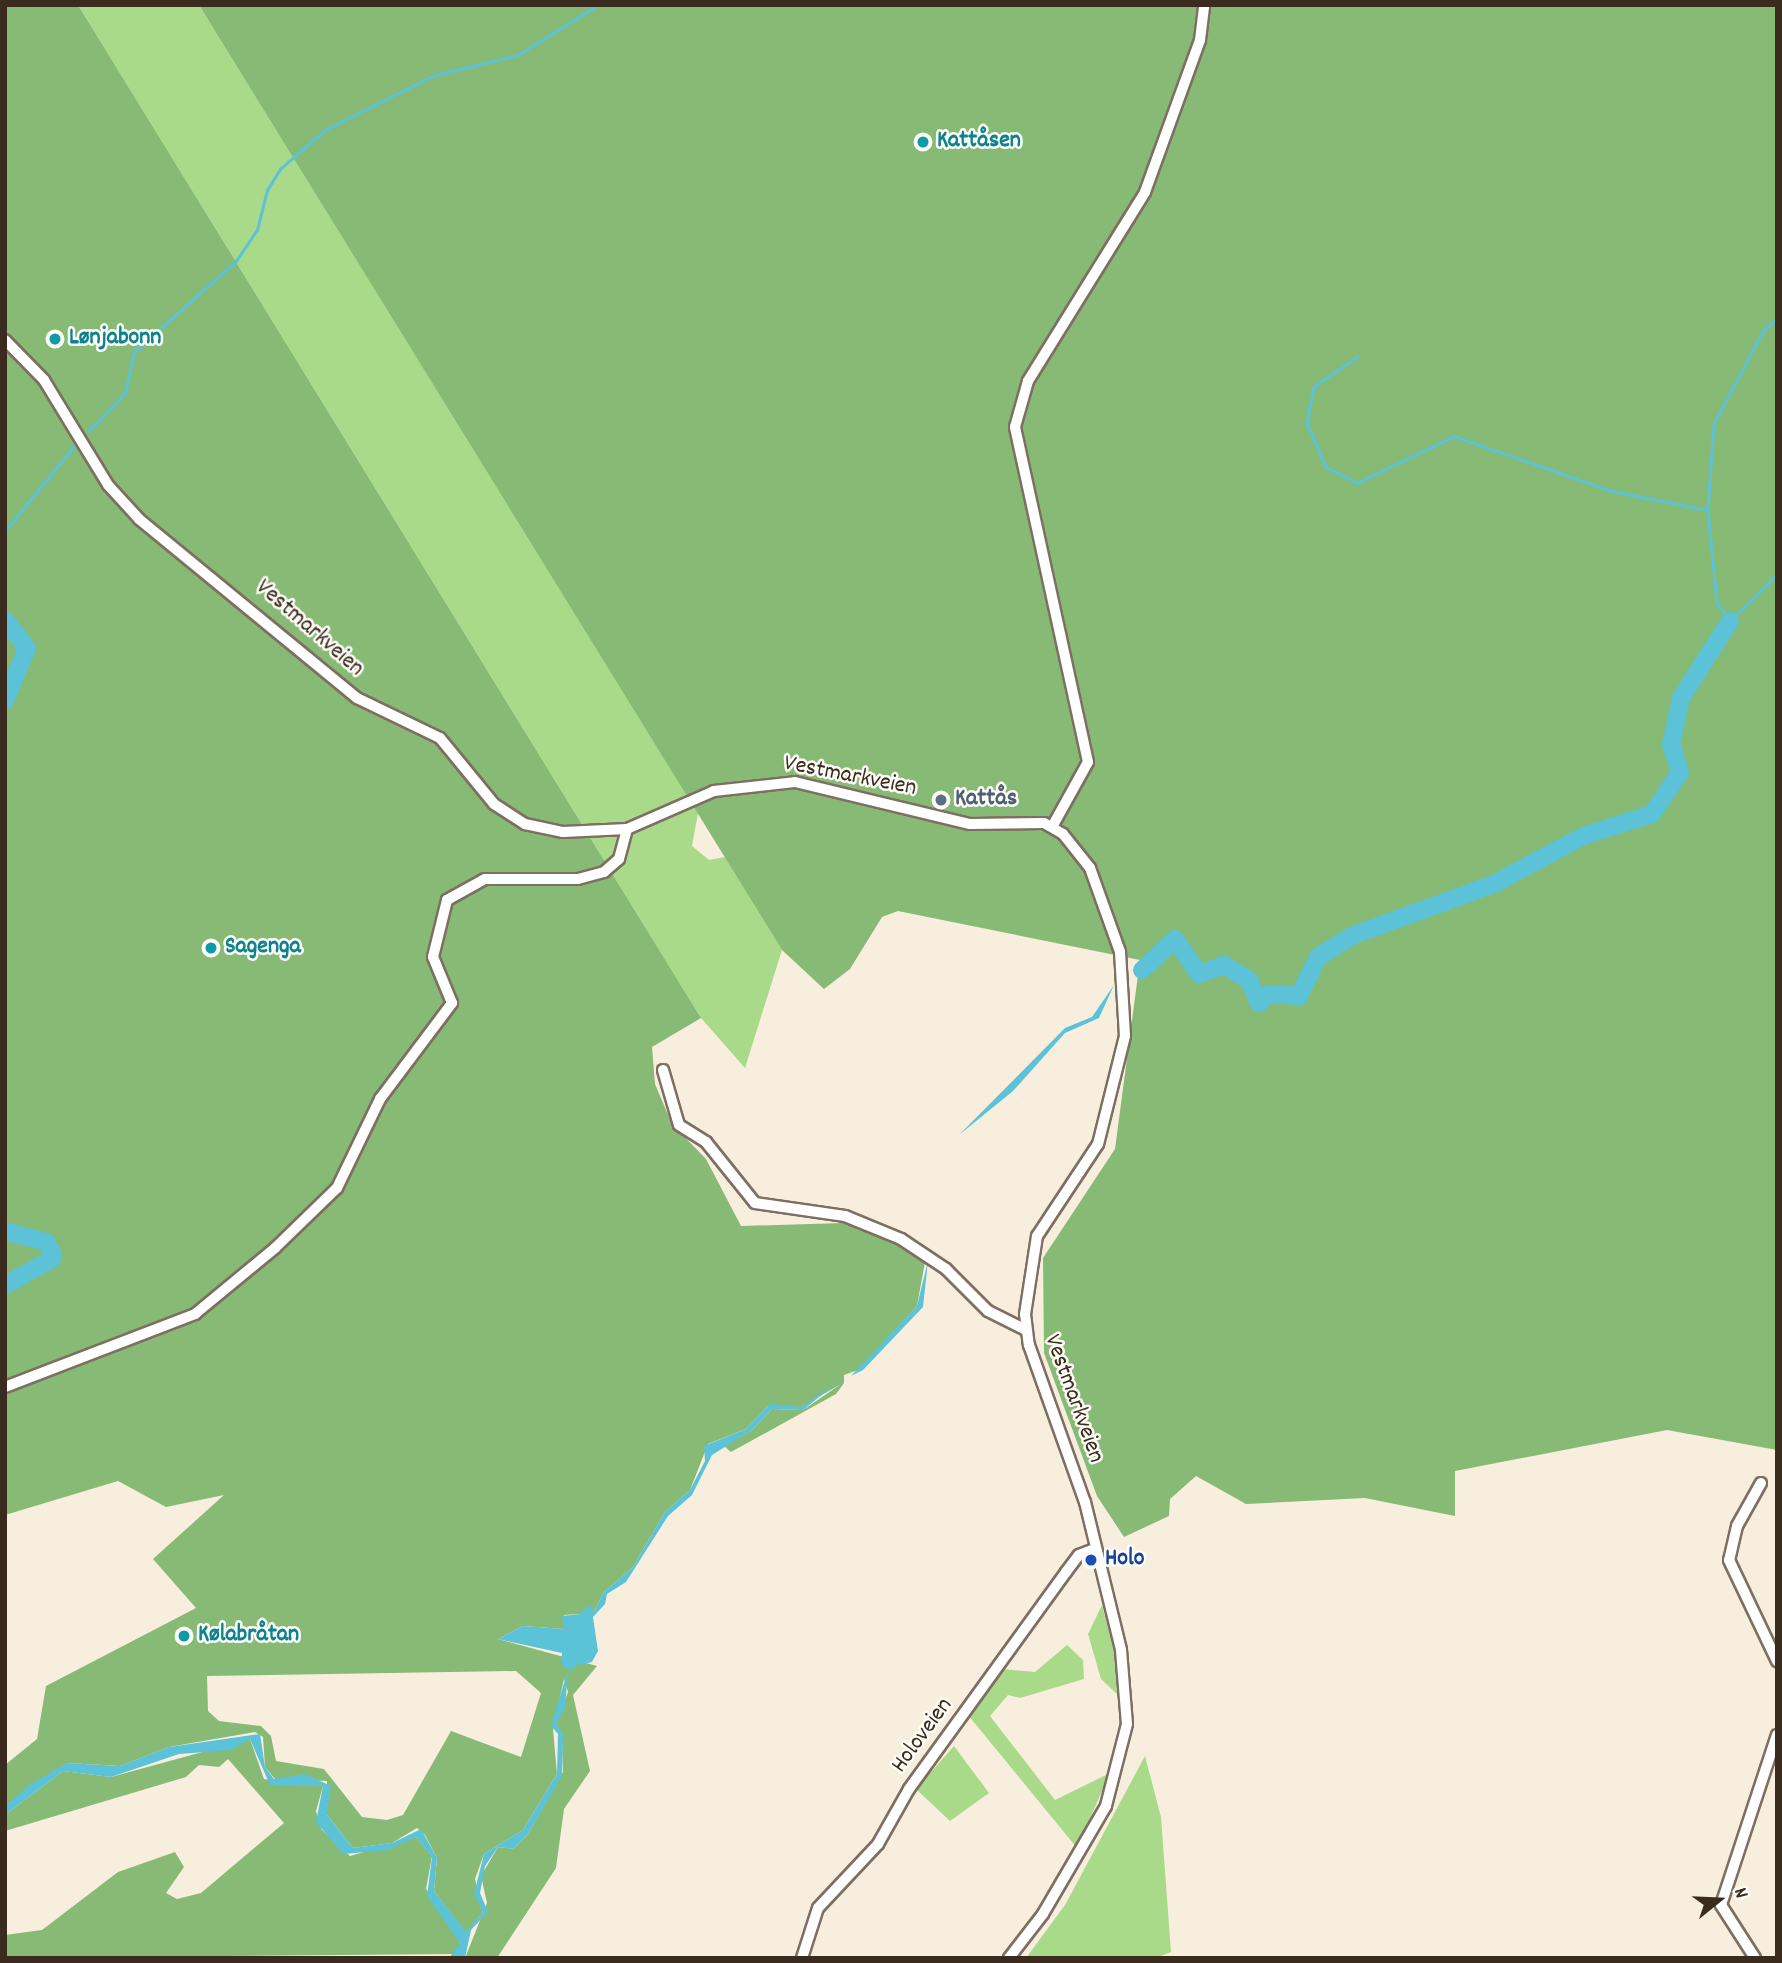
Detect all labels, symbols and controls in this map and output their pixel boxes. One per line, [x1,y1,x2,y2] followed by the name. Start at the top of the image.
[937,128,1021,156] place label: Kattåsen
[915,134,931,150] marker: Kattåsen
[69,325,161,353] place label: Lønjabonn
[47,331,63,347] marker: Lønjabonn
[249,574,369,684] street label: Vestmarkveien
[781,750,919,804] street label: Vestmarkveien
[955,786,1017,814] place label: Kattås
[933,792,949,808] marker: Kattås
[225,934,301,962] place label: Sagenga
[203,940,219,956] marker: Sagenga
[1037,1331,1109,1467] street label: Vestmarkveien
[1105,1546,1144,1574] place label: Holo
[1083,1552,1099,1568] marker: Holo
[198,1622,299,1650] place label: Kølabråtan
[176,1628,192,1644] marker: Kølabråtan
[886,1693,960,1779] street label: Holoveien
[1684,1865,1754,1935] north arrow
[1725,1885,1754,1902] text: N

